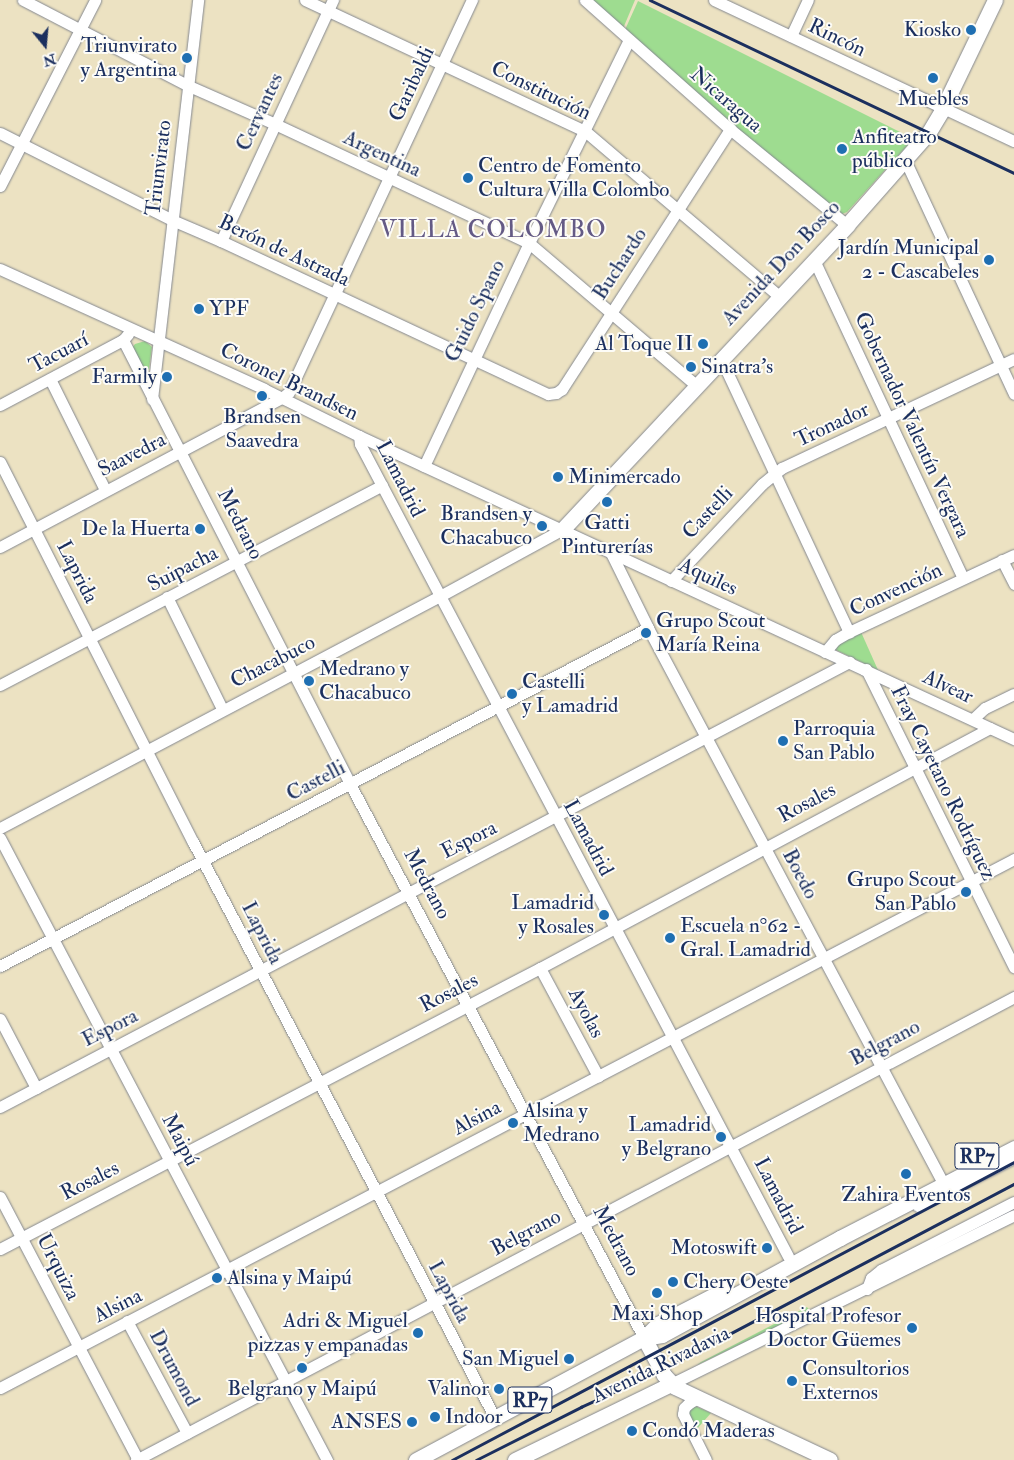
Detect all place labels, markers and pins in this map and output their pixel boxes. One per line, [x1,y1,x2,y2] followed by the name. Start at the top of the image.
[904,17,961,43] place label: Kiosko
[965,24,977,36] marker: Kiosko
[81,33,177,83] place label: Triunvirato y Argentina
[181,52,193,64] marker: Triunvirato y Argentina
[927,72,939,84] marker: Muebles
[897,86,969,112] place label: Muebles
[852,124,937,174] place label: Anfiteatro público
[836,143,848,155] marker: Anfiteatro público
[478,153,669,203] place label: Centro de Fomento Cultura Villa Colombo
[462,172,474,184] marker: Centro de Fomento Cultura Villa Colombo
[838,235,979,285] place label: Jardín Municipal 2 - Cascabeles
[983,254,995,266] marker: Jardín Municipal 2 - Cascabeles
[209,296,249,322] place label: YPF
[193,303,205,315] marker: YPF
[595,331,693,357] place label: Al Toque II
[697,338,709,350] marker: Al Toque II
[701,354,773,380] place label: Sinatra's
[685,361,697,373] marker: Sinatra's
[92,364,157,390] place label: Farmily
[161,371,173,383] marker: Farmily
[256,390,268,402] marker: Brandsen Saavedra
[223,404,301,454] place label: Brandsen Saavedra
[568,464,681,490] place label: Minimercado
[552,471,564,483] marker: Minimercado
[601,496,613,508] marker: Gatti Pinturerías
[440,501,532,551] place label: Brandsen y Chacabuco
[561,510,653,560] place label: Gatti Pinturerías
[81,516,190,542] place label: De la Huerta
[536,520,548,532] marker: Brandsen y Chacabuco
[194,523,206,535] marker: De la Huerta
[656,608,765,658] place label: Grupo Scout María Reina
[640,627,652,639] marker: Grupo Scout María Reina
[319,656,411,706] place label: Medrano y Chacabuco
[522,669,618,719] place label: Castelli y Lamadrid
[303,675,315,687] marker: Medrano y Chacabuco
[506,688,518,700] marker: Castelli y Lamadrid
[793,716,875,766] place label: Parroquia San Pablo
[777,735,789,747] marker: Parroquia San Pablo
[847,867,956,917] place label: Grupo Scout San Pablo
[960,886,972,898] marker: Grupo Scout San Pablo
[511,890,594,940] place label: Lamadrid y Rosales
[598,909,610,921] marker: Lamadrid y Rosales
[680,913,811,963] place label: Escuela n°62 - Gral. Lamadrid
[664,932,676,944] marker: Escuela n°62 - Gral. Lamadrid
[523,1098,599,1148] place label: Alsina y Medrano
[622,1112,711,1162] place label: Lamadrid y Belgrano
[507,1117,519,1129] marker: Alsina y Medrano
[715,1131,727,1143] marker: Lamadrid y Belgrano
[900,1168,912,1180] marker: Zahira Eventos
[842,1182,970,1208] place label: Zahira Eventos
[671,1235,757,1261] place label: Motoswift
[761,1242,773,1254] marker: Motoswift
[227,1265,352,1291] place label: Alsina y Maipú
[683,1269,788,1295] place label: Chery Oeste
[211,1272,223,1284] marker: Alsina y Maipú
[667,1276,679,1288] marker: Chery Oeste
[651,1287,663,1299] marker: Maxi Shop
[611,1301,703,1327] place label: Maxi Shop
[755,1303,901,1353] place label: Hospital Profesor Doctor Güemes
[248,1308,408,1358] place label: Adri & Miguel pizzas y empanadas
[905,1321,919,1335] marker: Hospital Profesor Doctor Güemes
[412,1327,424,1339] marker: Adri & Miguel pizzas y empanadas
[462,1346,559,1372] place label: San Miguel
[563,1353,575,1365] marker: San Miguel
[802,1356,909,1406] place label: Consultorios Externos
[296,1362,308,1374] marker: Belgrano y Maipú
[786,1375,798,1387] marker: Consultorios Externos
[227,1376,377,1402] place label: Belgrano y Maipú
[428,1376,489,1402] place label: Valinor
[493,1383,505,1395] marker: Valinor
[445,1404,503,1430] place label: Indoor
[331,1409,402,1435] place label: ANSES
[429,1411,441,1423] marker: Indoor
[406,1416,418,1428] marker: ANSES
[642,1418,775,1444] place label: Condó Maderas
[626,1425,638,1437] marker: Condó Maderas

